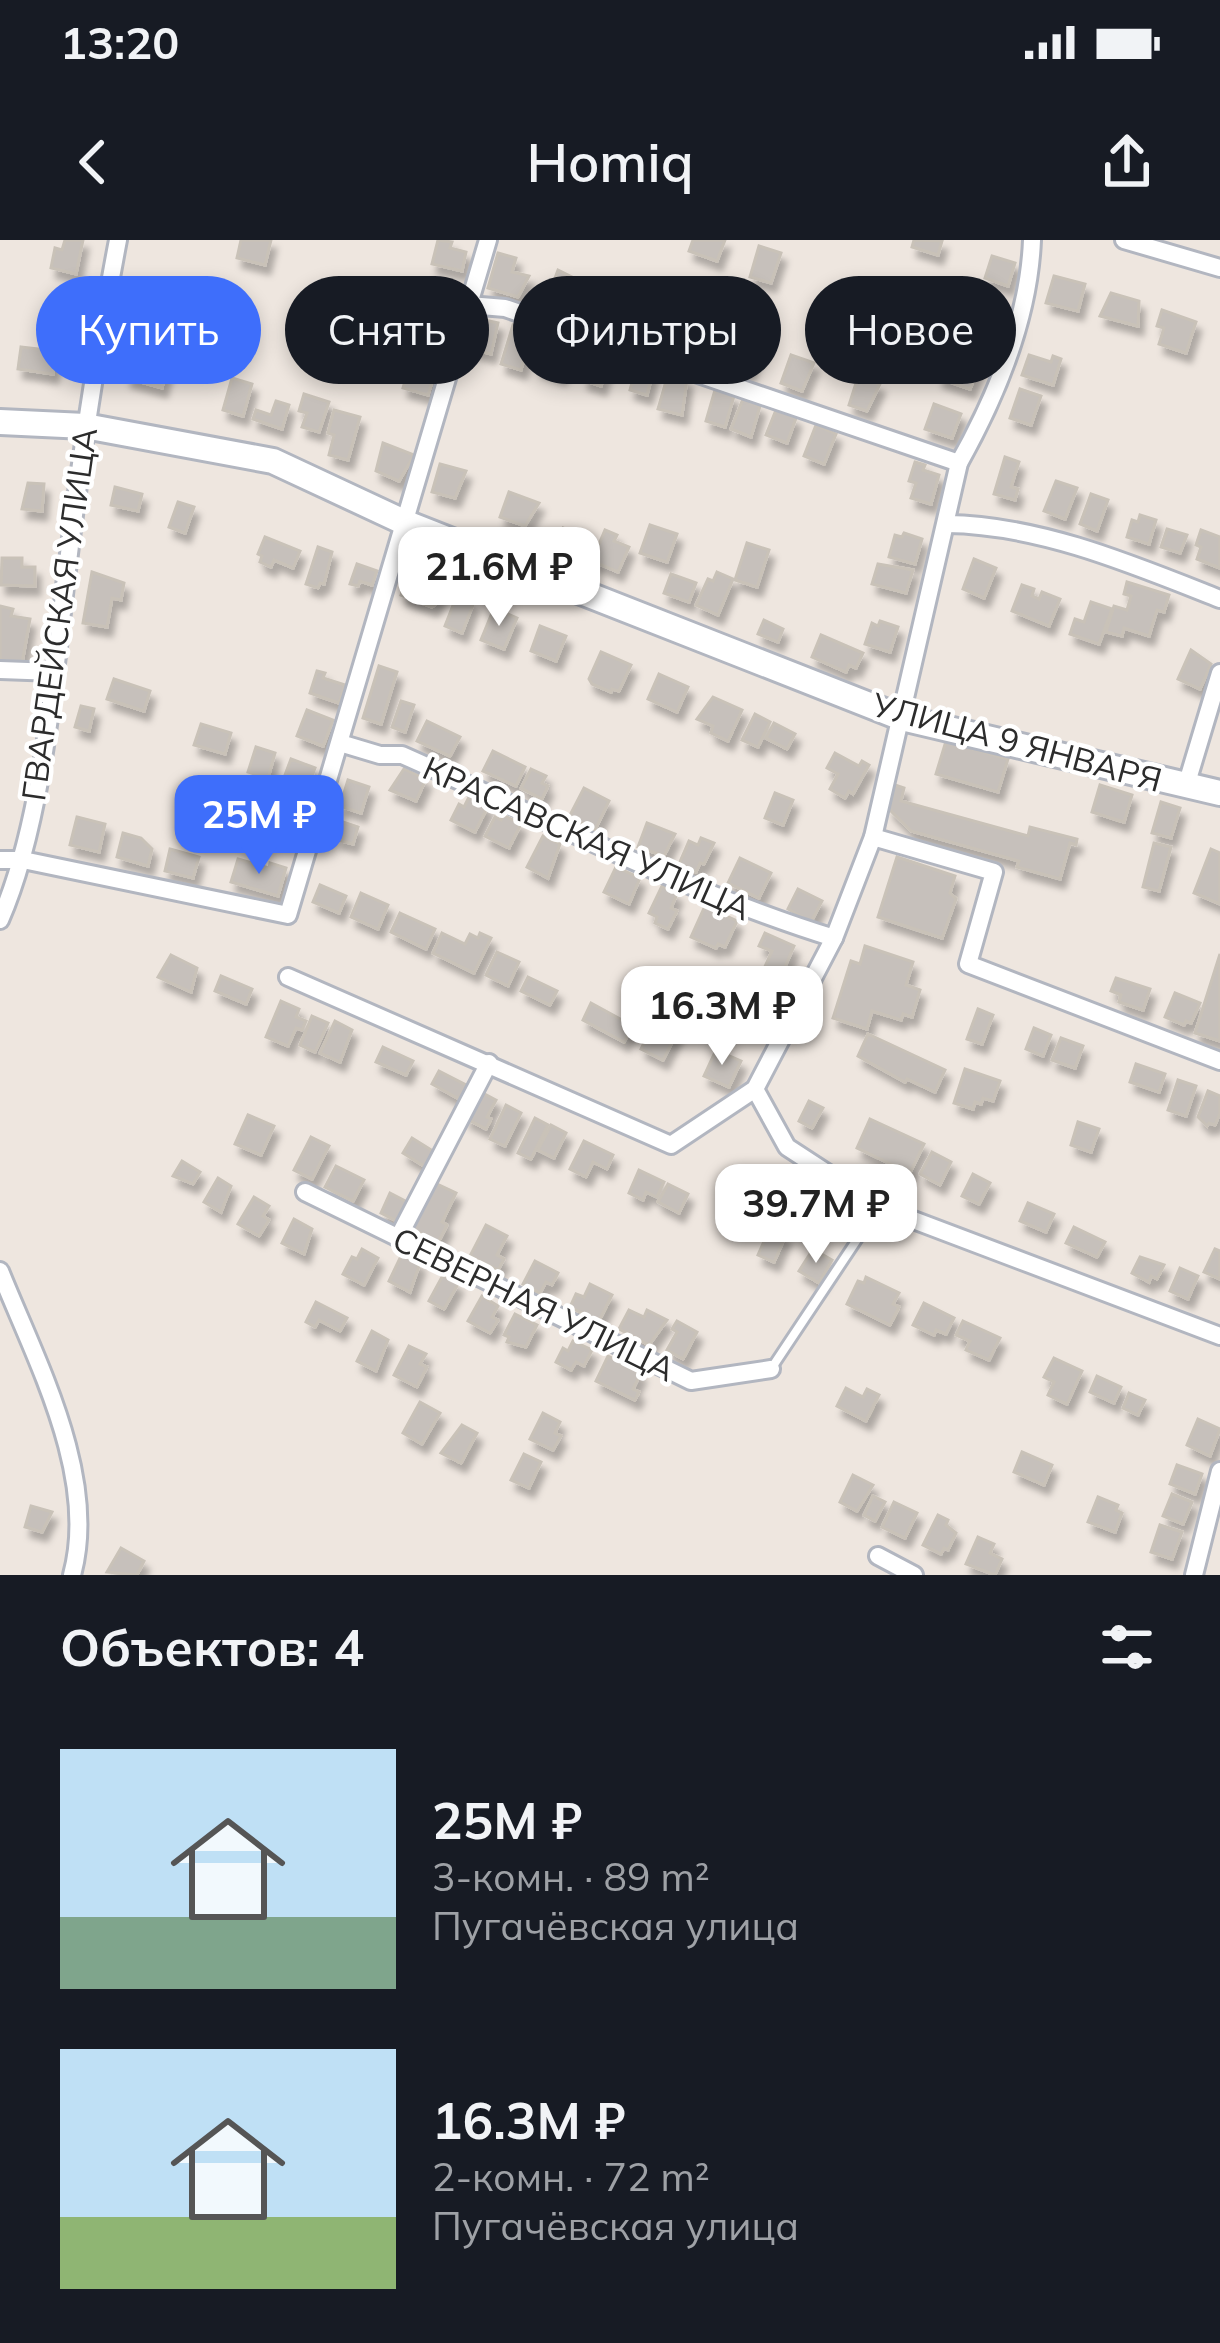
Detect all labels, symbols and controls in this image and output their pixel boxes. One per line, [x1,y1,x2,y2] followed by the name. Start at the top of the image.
[60,14,179,70] text: 13:20
[526,128,694,196] text: Homiq
[60,129,126,195] icon: back
[1094,129,1160,195] icon: share
[36,276,261,384] chip: Купить
[285,276,489,384] chip: Снять
[513,276,781,384] chip: Фильтры
[805,276,1016,384] chip: Новое
[12,425,105,803] street label: ГВАРДЕЙСКАЯ УЛИЦА
[388,527,610,629] pin: 21.6M ₽
[425,541,573,590] text: 21.6M ₽
[867,683,1166,800] street label: УЛИЦА 9 ЯНВАРЯ
[417,747,757,928] street label: КРАСАВСКАЯ УЛИЦА
[175,775,343,877] pin: 25M ₽
[202,789,316,838] text: 25M ₽
[611,966,833,1068] pin: 16.3M ₽
[648,980,796,1029] text: 16.3M ₽
[705,1164,927,1266] pin: 39.7M ₽
[742,1178,890,1227] text: 39.7M ₽
[387,1217,682,1390] street label: СЕВЕРНАЯ УЛИЦА
[1094,1614,1160,1680] icon: filters
[60,1615,364,1679] text: Объектов: 4
[432,1788,582,1852] text: 25M ₽
[156,1797,300,1941] icon: home
[432,1852,710,1901] text: 3-комн. · 89 m²
[432,1901,799,1950] text: Пугачёвская улица
[432,2088,625,2152] text: 16.3M ₽
[156,2097,300,2241] icon: home
[432,2152,710,2201] text: 2-комн. · 72 m²
[432,2201,799,2250] text: Пугачёвская улица

